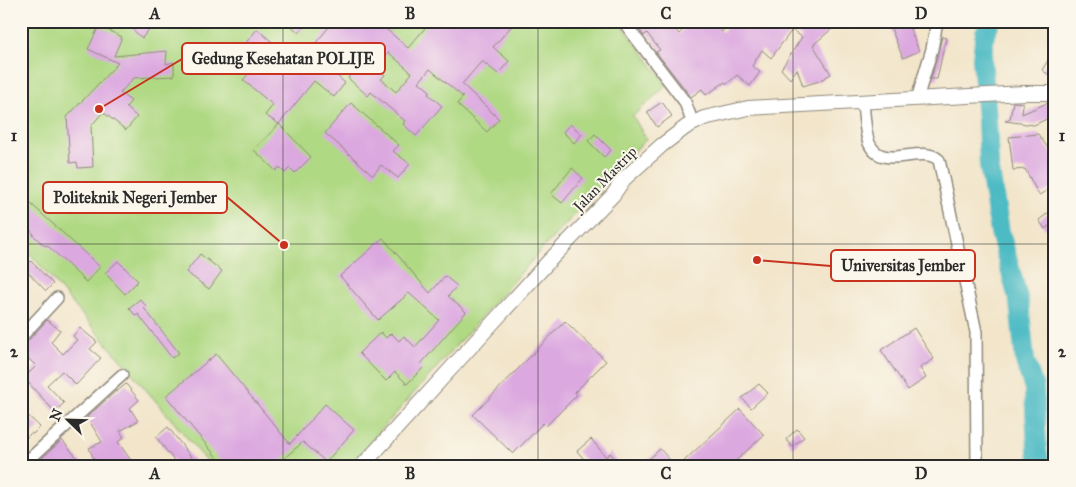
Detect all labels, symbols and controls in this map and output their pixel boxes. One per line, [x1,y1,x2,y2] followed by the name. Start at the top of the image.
[149,4,161,23] text: A
[405,4,415,23] text: B
[661,4,672,23] text: C
[915,4,928,23] text: D
[182,43,385,74] callout: Gedung Kesehatan POLIJE
[192,49,375,69] text: Gedung Kesehatan POLIJE
[11,126,18,145] text: 1
[1059,126,1066,145] text: 1
[568,143,641,217] street label: Jalan Mastrip
[43,182,227,213] callout: Politeknik Negeri Jember
[53,188,218,208] text: Politeknik Negeri Jember
[831,250,975,281] callout: Universitas Jember
[841,256,966,276] text: Universitas Jember
[10,342,19,361] text: 2
[1058,342,1067,361] text: 2
[42,394,92,444] north arrow
[46,406,67,424] text: N
[149,464,161,483] text: A
[405,464,415,483] text: B
[661,464,672,483] text: C
[915,464,928,483] text: D

